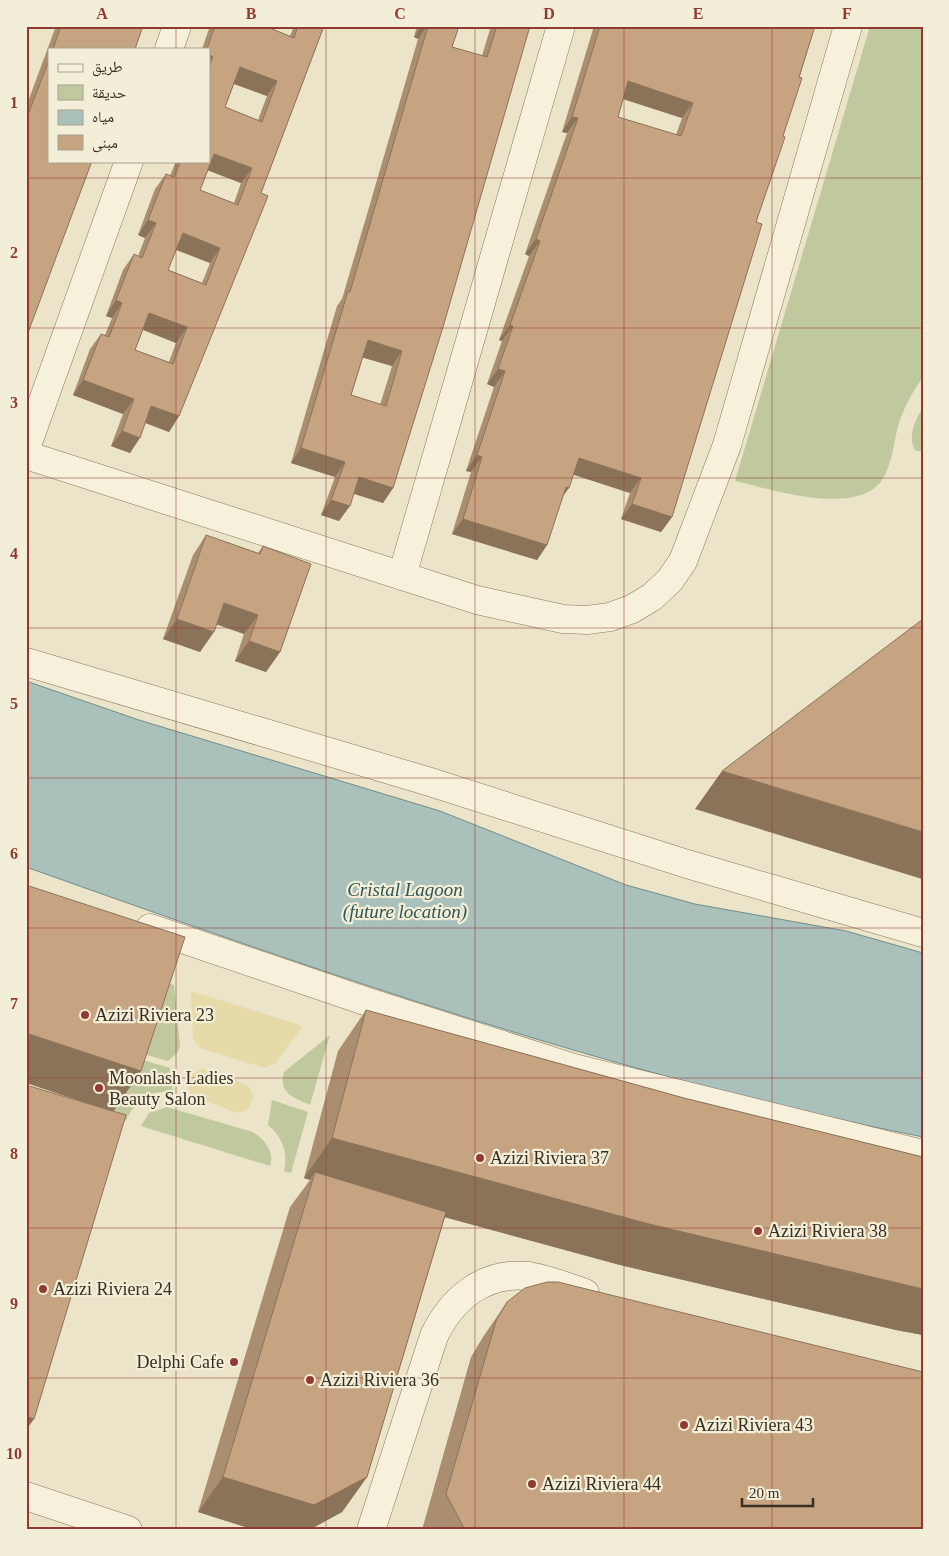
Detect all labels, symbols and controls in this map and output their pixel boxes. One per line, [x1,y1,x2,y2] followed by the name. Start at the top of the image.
[96,5,108,22] text: A
[246,5,257,22] text: B
[394,5,406,22] text: C
[543,5,555,22] text: D
[693,5,703,22] text: E
[842,5,852,22] text: F
[48,48,210,162] legend
[92,59,123,77] text: طريق
[92,85,127,101] text: حديقة
[10,94,18,111] text: 1
[92,109,114,125] text: مياه
[92,135,118,153] text: مبنى
[10,244,18,261] text: 2
[10,394,18,411] text: 3
[10,545,18,562] text: 4
[10,695,18,712] text: 5
[10,845,18,862] text: 6
[343,879,467,923] water label: Cristal Lagoon (future location)
[10,995,18,1012] text: 7
[95,1005,214,1025] place label: Azizi Riviera 23
[79,1009,91,1021] marker: Azizi Riviera 23
[109,1068,233,1109] place label: Moonlash Ladies Beauty Salon
[93,1082,105,1094] marker: Moonlash Ladies Beauty Salon
[10,1145,18,1162] text: 8
[490,1148,609,1168] place label: Azizi Riviera 37
[474,1152,486,1164] marker: Azizi Riviera 37
[768,1221,887,1241] place label: Azizi Riviera 38
[752,1225,764,1237] marker: Azizi Riviera 38
[53,1279,172,1299] place label: Azizi Riviera 24
[37,1283,49,1295] marker: Azizi Riviera 24
[10,1295,18,1312] text: 9
[137,1352,224,1372] place label: Delphi Cafe
[228,1356,240,1368] marker: Delphi Cafe
[320,1370,439,1390] place label: Azizi Riviera 36
[304,1374,316,1386] marker: Azizi Riviera 36
[694,1415,813,1435] place label: Azizi Riviera 43
[678,1419,690,1431] marker: Azizi Riviera 43
[6,1445,22,1462] text: 10
[542,1474,661,1494] place label: Azizi Riviera 44
[742,1476,813,1508] scale bar
[526,1478,538,1490] marker: Azizi Riviera 44
[749,1485,780,1501] text: 20 m

